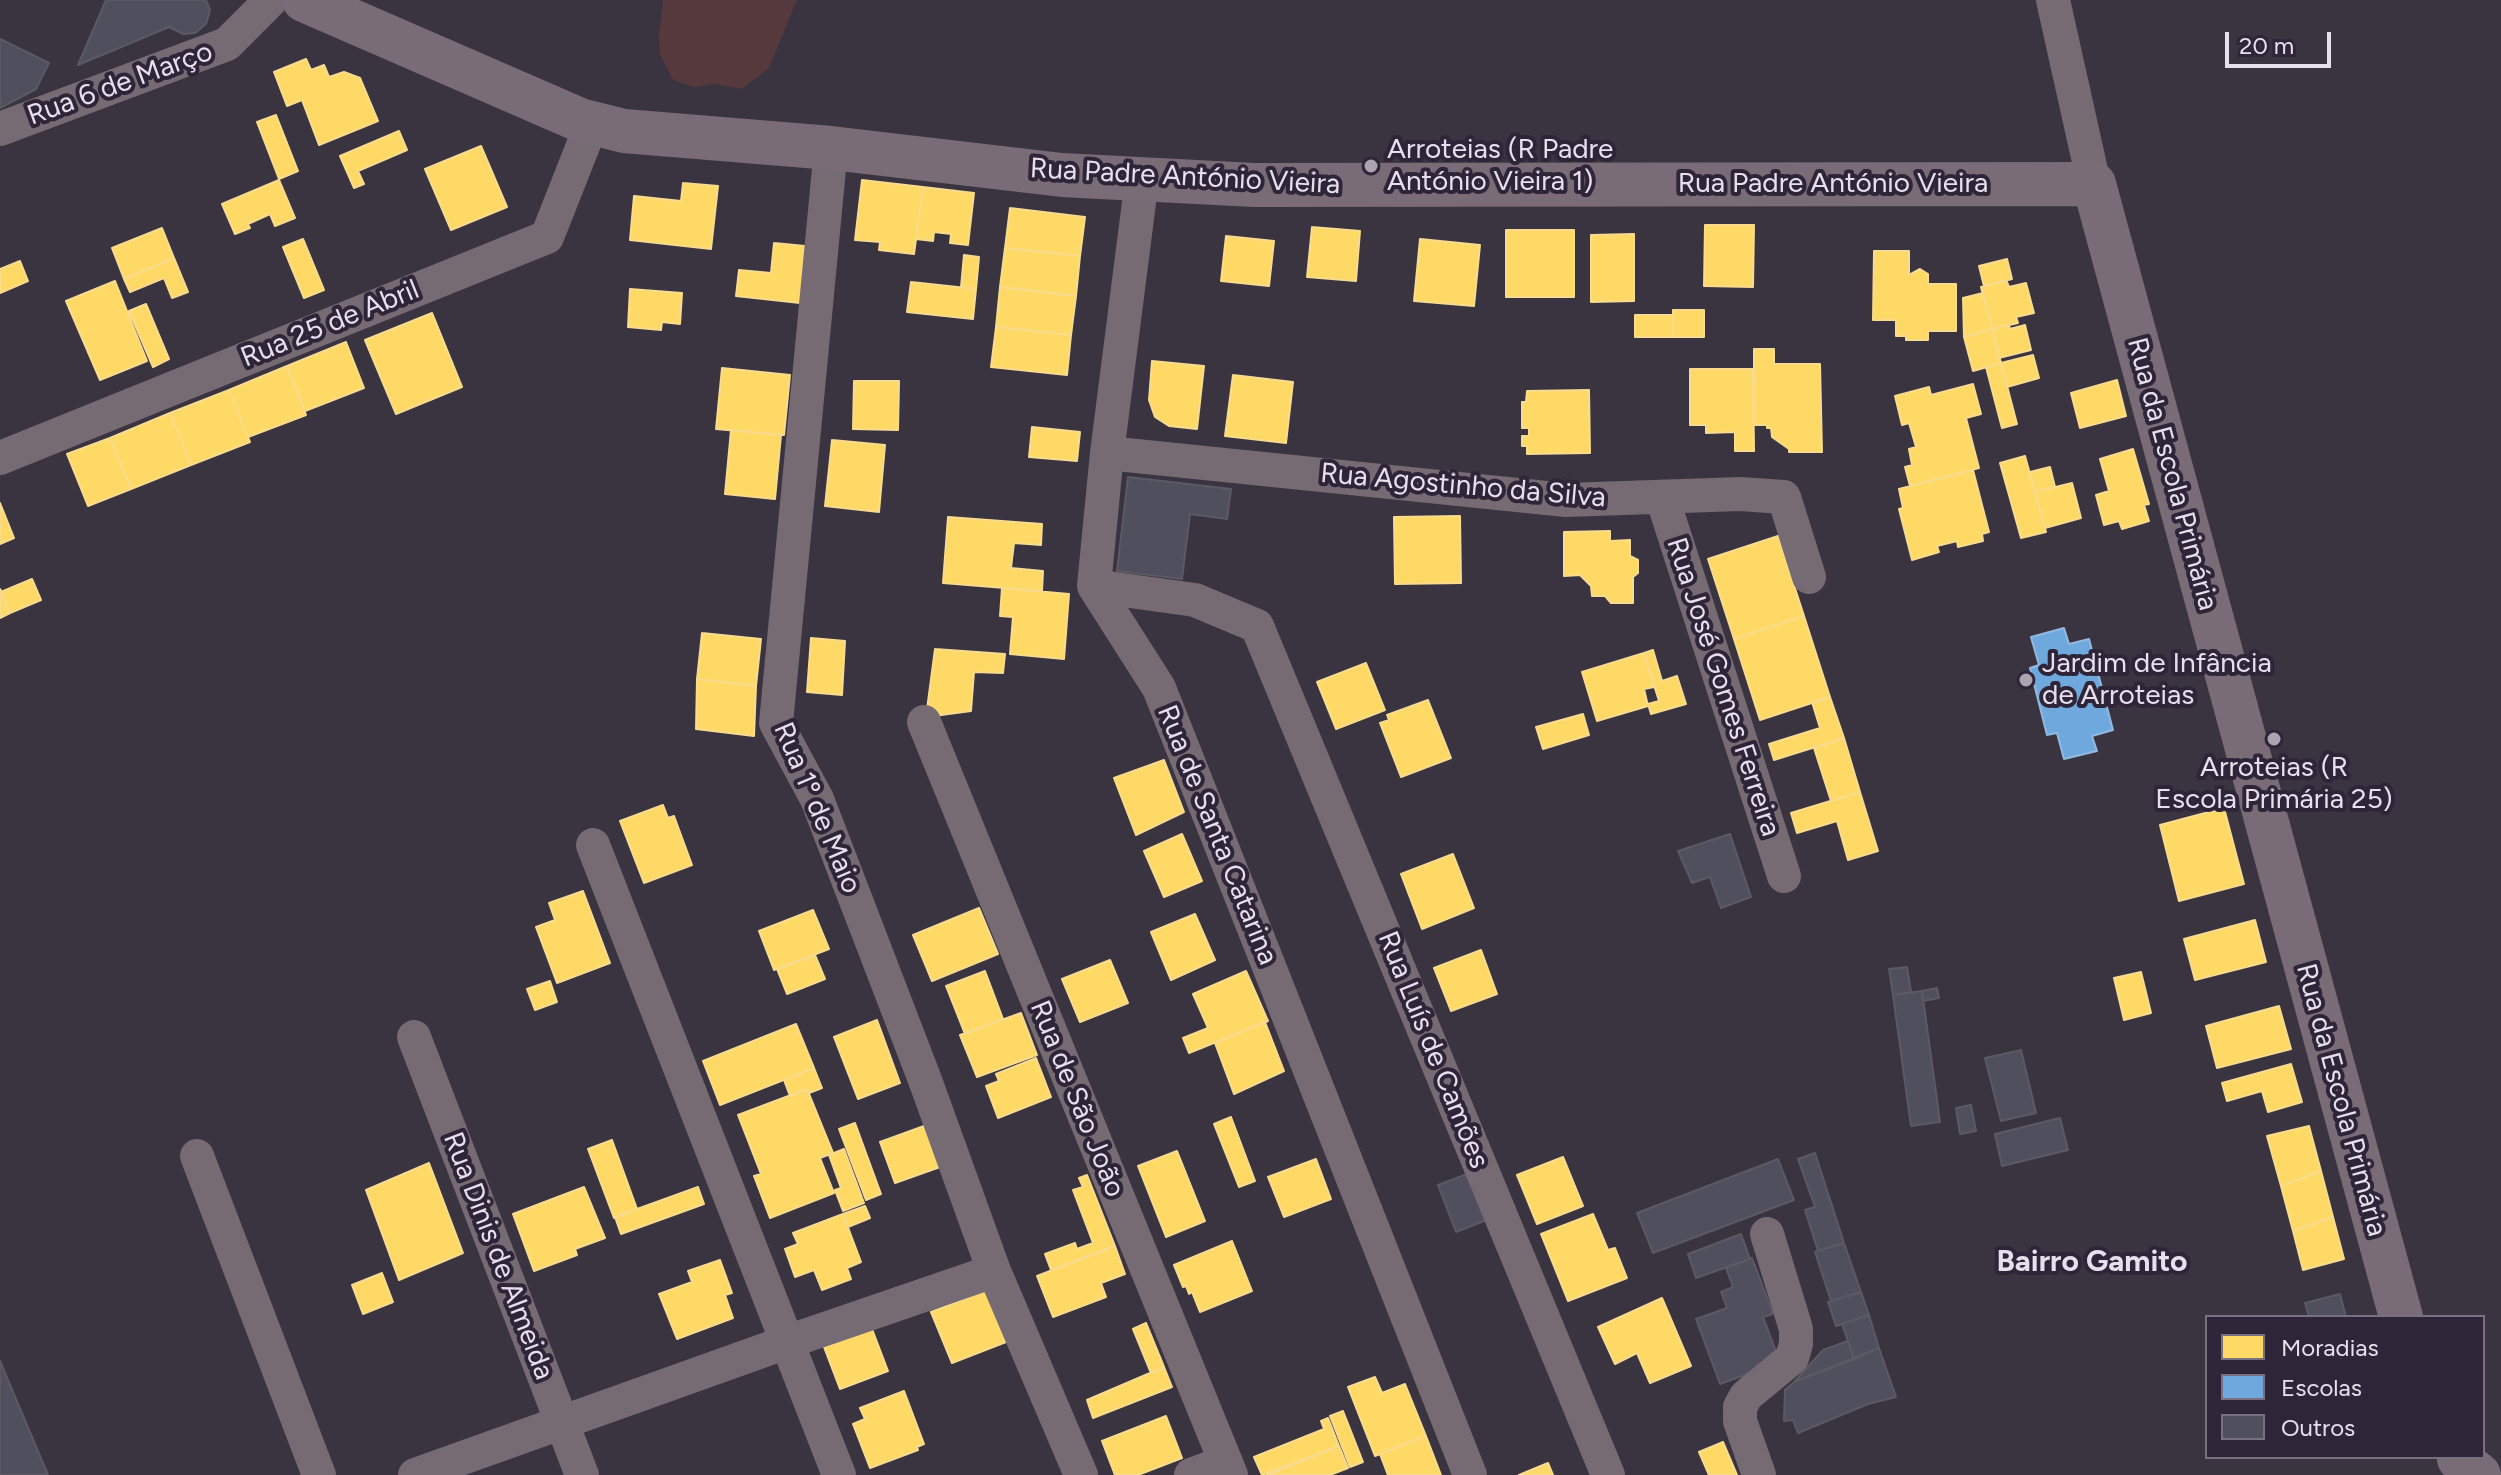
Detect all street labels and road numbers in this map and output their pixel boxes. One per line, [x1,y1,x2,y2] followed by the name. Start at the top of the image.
[23,35,217,133] street label: Rua 6 de Março
[1029,152,1341,202] street label: Rua Padre António Vieira
[1678,167,1988,201] street label: Rua Padre António Vieira
[236,273,424,375] street label: Rua 25 de Abril
[2119,334,2225,614] street label: Rua da Escola Primária
[1319,457,1607,515] street label: Rua Agostinho da Silva
[1659,534,1787,840] street label: Rua José Gomes Ferreira
[1150,700,1284,970] street label: Rua de Santa Catarina
[766,718,868,898] street label: Rua 1º de Maio
[1370,927,1496,1173] street label: Rua Luís de Camões
[2288,960,2394,1240] street label: Rua da Escola Primária
[1022,996,1132,1202] street label: Rua de São João
[435,1128,561,1384] street label: Rua Dinis de Almeida

